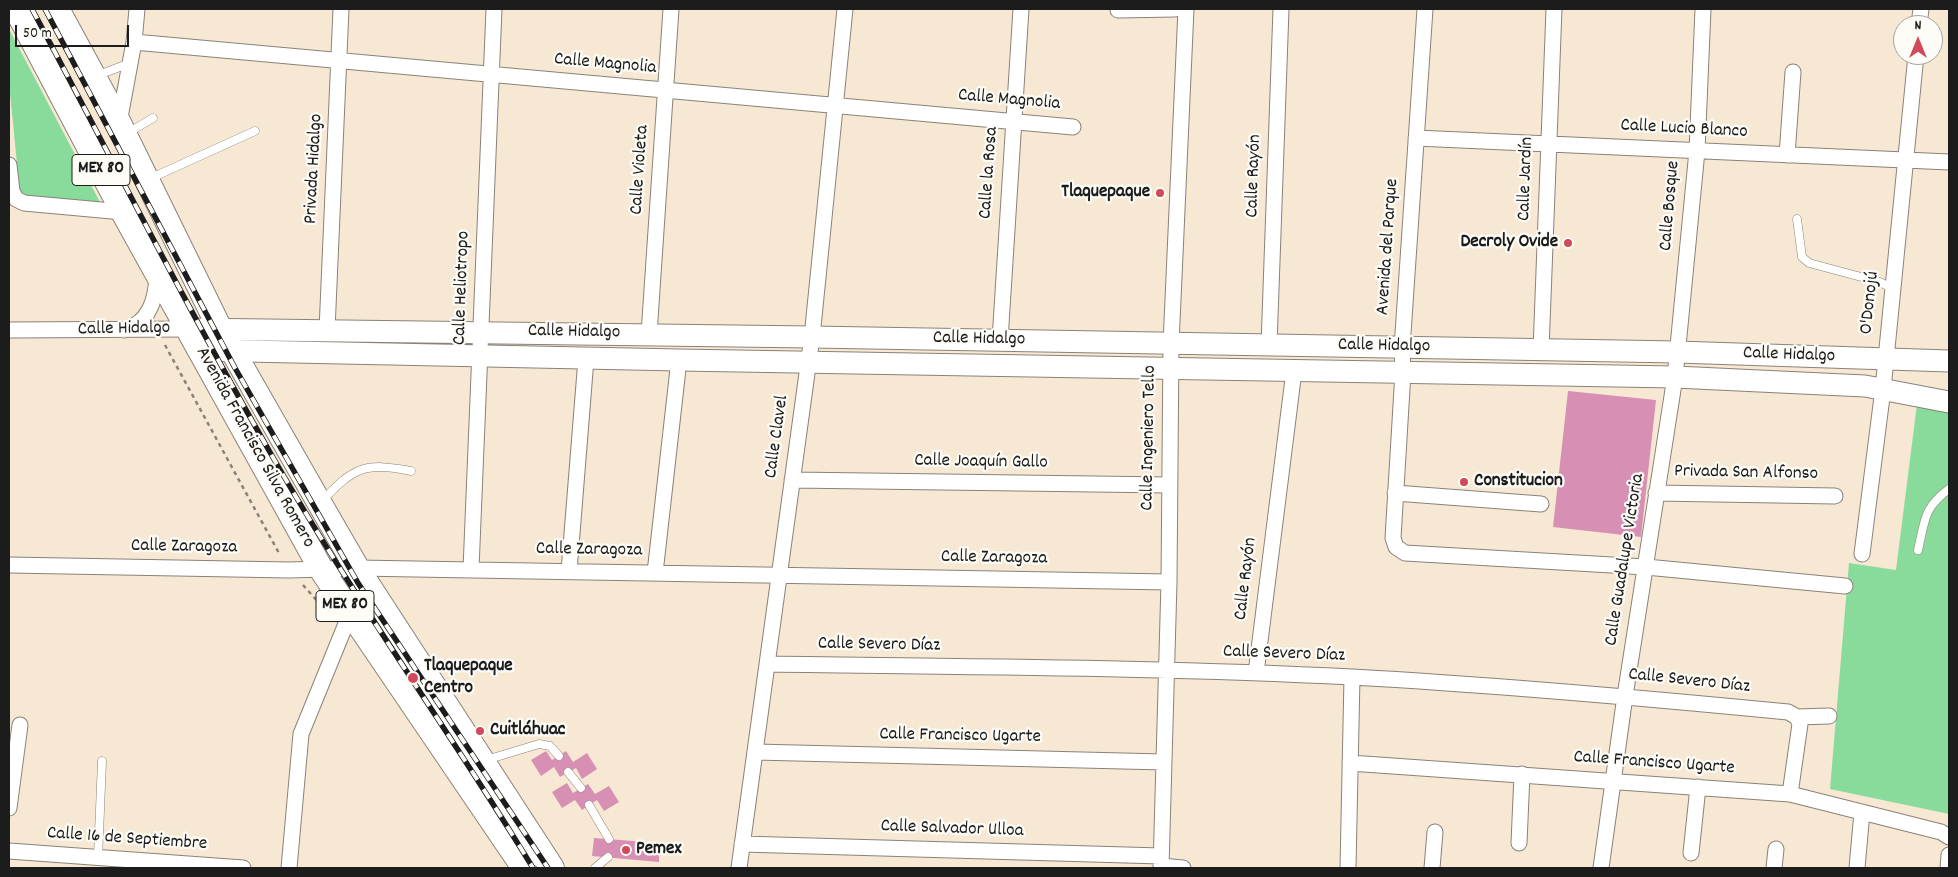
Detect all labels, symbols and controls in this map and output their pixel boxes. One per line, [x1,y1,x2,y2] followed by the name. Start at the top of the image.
[18,15,131,47] scale bar
[1893,15,1943,65] north arrow
[1915,16,1921,36] text: N
[23,23,52,45] text: 50 m
[553,49,657,81] street label: Calle Magnolia
[957,85,1061,117] street label: Calle Magnolia
[301,113,329,225] street label: Privada Hidalgo
[1620,115,1748,145] street label: Calle Lucio Blanco
[626,124,656,216] street label: Calle Violeta
[975,126,1005,220] street label: Calle la Rosa
[1242,134,1268,218] street label: Calle Rayón
[1514,137,1540,221] street label: Calle Jardín
[72,154,130,186] road number: MEX 80
[1656,160,1686,252] street label: Calle Bosque
[1373,178,1405,316] street label: Avenida del Parque
[1061,182,1150,204] place label: Tlaquepaque
[1154,187,1166,199] marker: Tlaquepaque
[450,230,476,346] street label: Calle Heliotropo
[1461,232,1558,254] place label: Decroly Ovide
[1562,237,1574,249] marker: Decroly Ovide
[1856,270,1886,336] street label: O'Donojú
[78,318,170,342] street label: Calle Hidalgo
[528,321,620,345] street label: Calle Hidalgo
[933,328,1025,352] street label: Calle Hidalgo
[1338,335,1430,359] street label: Calle Hidalgo
[1742,343,1836,369] street label: Calle Hidalgo
[189,344,319,552] street label: Avenida Francisco Silva Romero
[1137,365,1163,511] street label: Calle Ingeniero Tello
[761,394,795,480] street label: Calle Clavel
[914,450,1048,476] street label: Calle Joaquín Gallo
[1674,461,1818,487] street label: Privada San Alfonso
[1474,471,1563,493] place label: Constitucion
[1601,472,1651,648] street label: Calle Guadalupe Victoria
[1458,476,1470,488] marker: Constitucion
[131,536,237,560] street label: Calle Zaragoza
[1231,536,1263,622] street label: Calle Rayón
[536,539,642,563] street label: Calle Zaragoza
[941,547,1047,571] street label: Calle Zaragoza
[316,590,374,622] road number: MEX 80
[818,634,940,658] street label: Calle Severo Díaz
[1222,641,1346,669] street label: Calle Severo Díaz
[424,656,513,700] place label: Tlaquepaque Centro
[1627,664,1751,700] street label: Calle Severo Díaz
[406,671,420,685] marker: Tlaquepaque Centro
[490,720,566,742] place label: Cuitláhuac
[879,724,1041,750] street label: Calle Francisco Ugarte
[474,725,486,737] marker: Cuitláhuac
[1573,747,1735,781] street label: Calle Francisco Ugarte
[880,816,1024,844] street label: Calle Salvador Ulloa
[46,823,208,857] street label: Calle 16 de Septiembre
[636,839,681,861] place label: Pemex
[620,844,632,856] marker: Pemex

